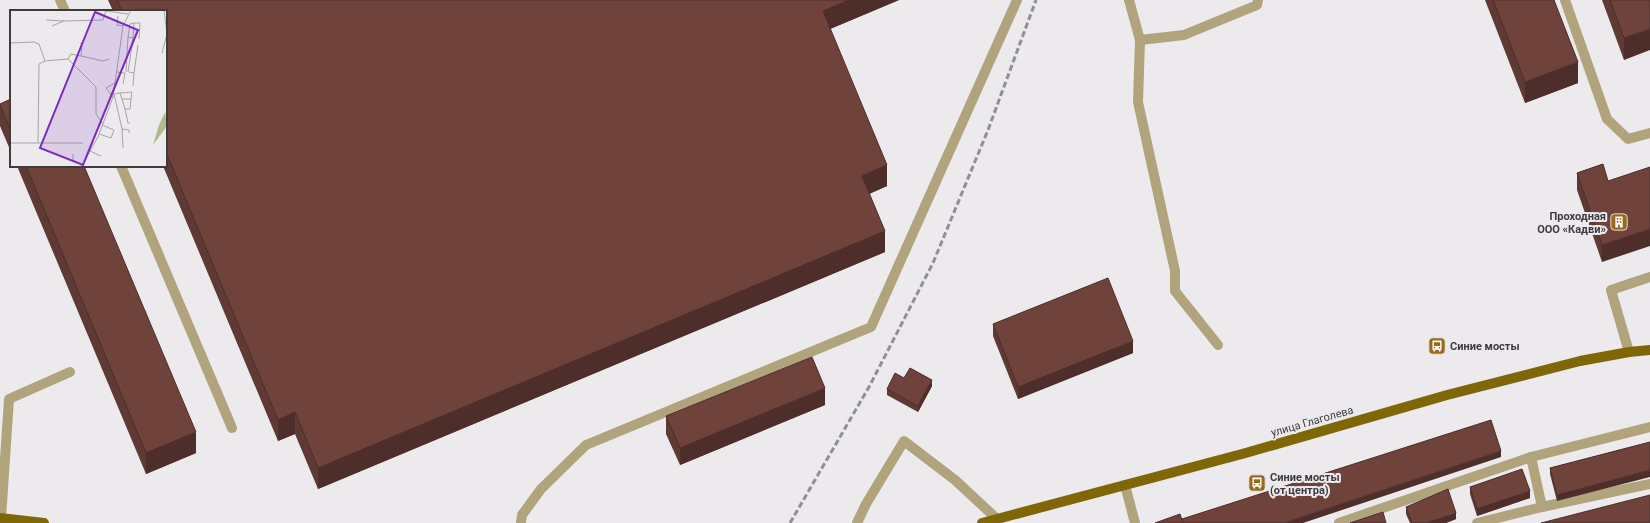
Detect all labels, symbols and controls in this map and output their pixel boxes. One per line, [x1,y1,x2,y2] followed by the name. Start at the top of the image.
[10,10,167,167] inset map
[1537,210,1606,236] place label: Проходная ООО «Кадви»
[1609,212,1629,232] building icon: Проходная ООО «Кадви»
[1427,336,1447,356] bus stop icon: Синие мосты
[1450,340,1520,353] place label: Синие мосты
[1269,403,1355,439] street label: улица Глаголева
[1270,471,1340,497] place label: Синие мосты (от центра)
[1247,473,1267,493] bus stop icon: Синие мосты (от центра)

